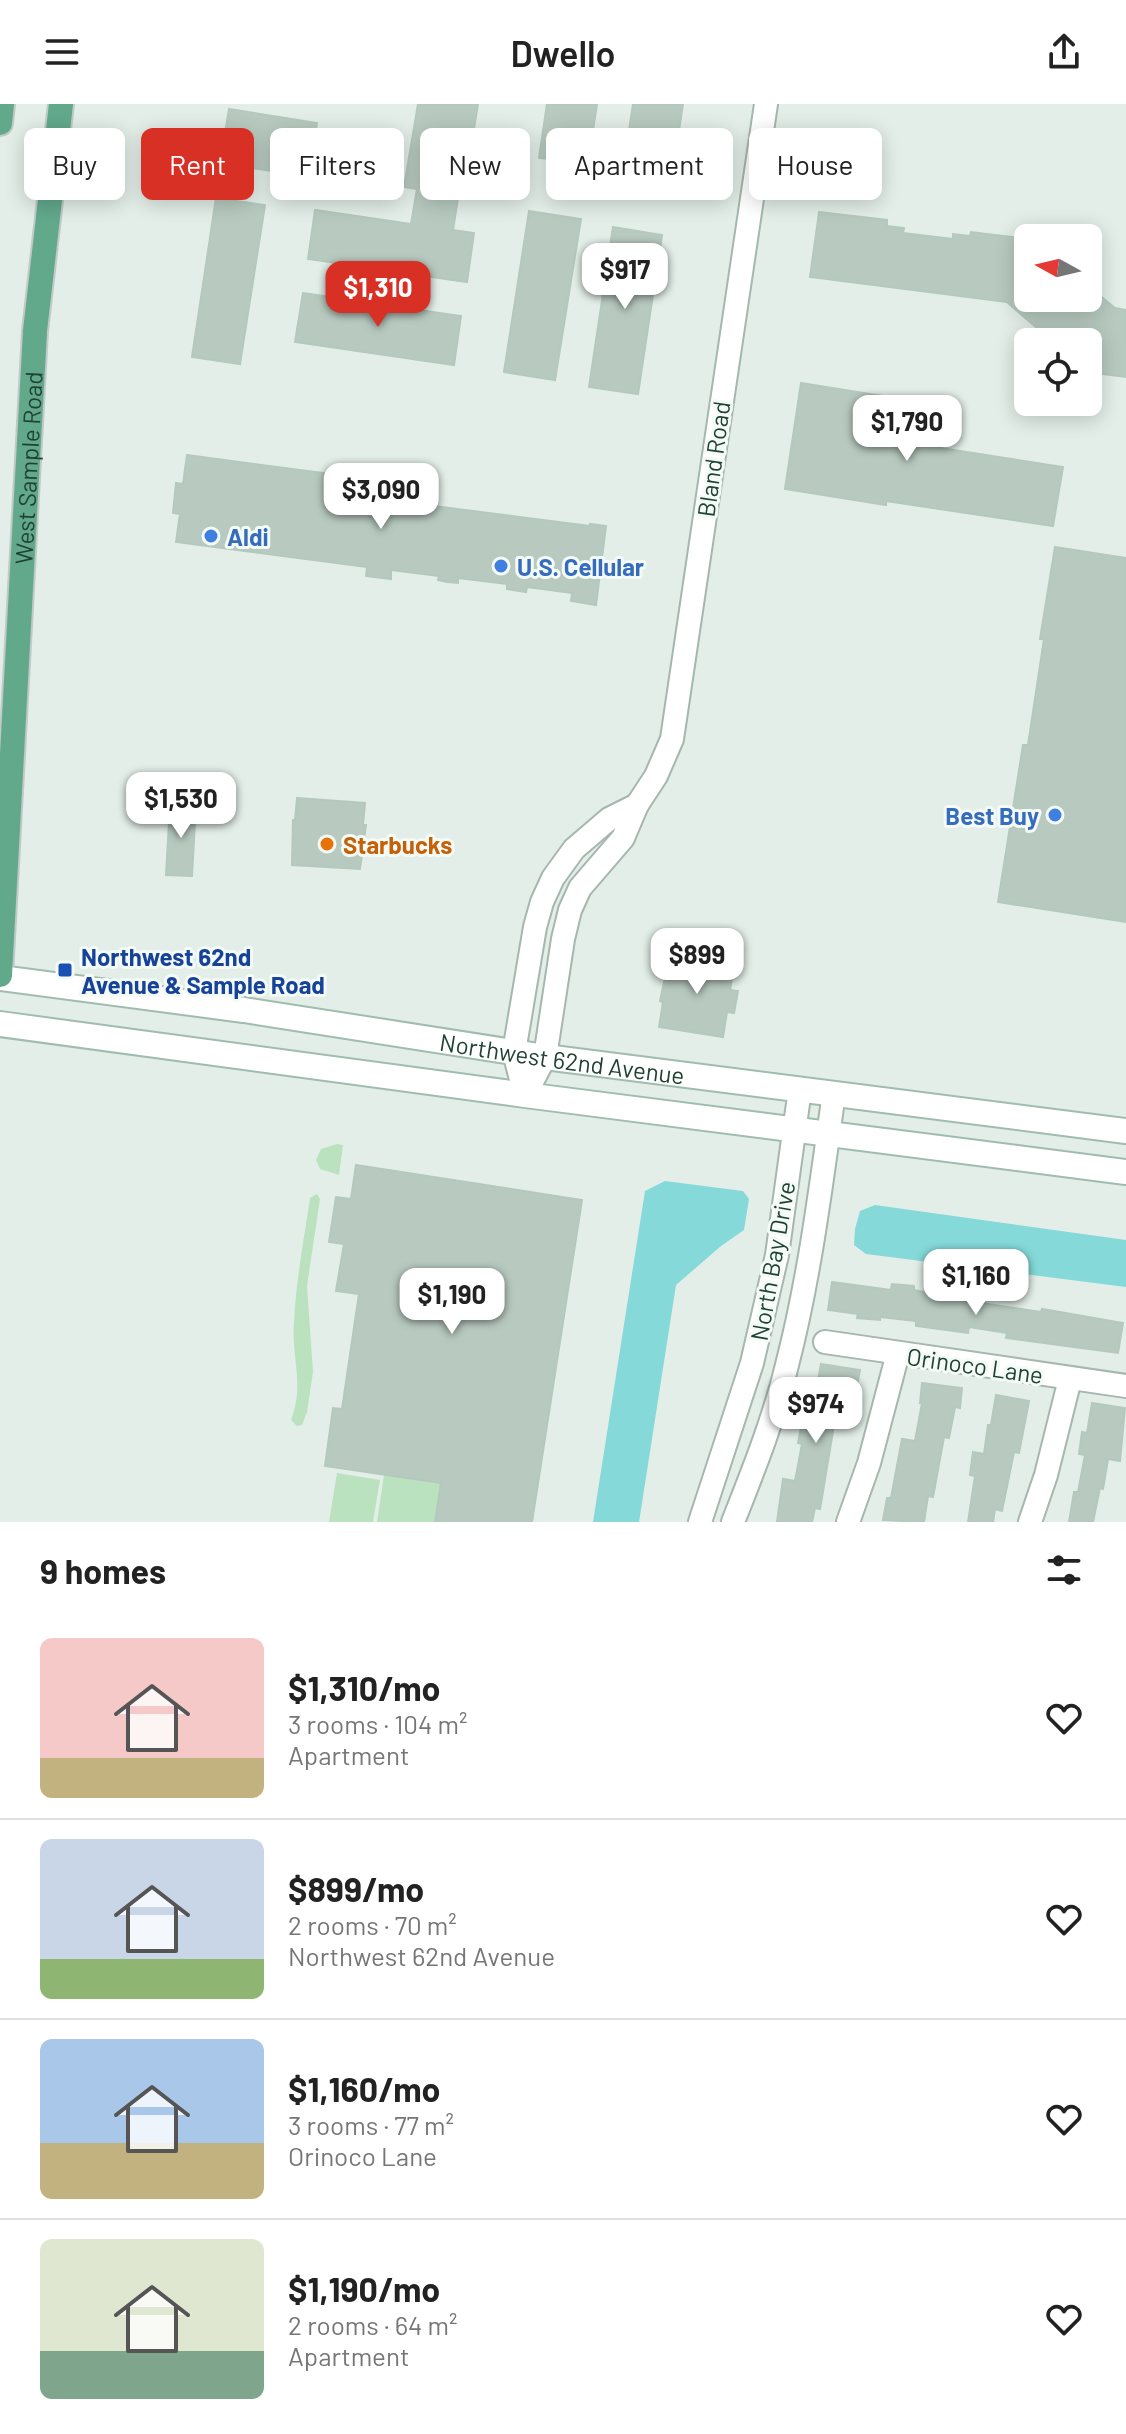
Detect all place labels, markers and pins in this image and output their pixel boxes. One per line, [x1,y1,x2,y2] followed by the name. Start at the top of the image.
[578,243,672,311] pin: $917
[313,261,443,329] pin: $1,310
[842,395,972,463] pin: $1,790
[316,463,446,531] pin: $3,090
[227,522,269,551] place label: Aldi
[202,527,220,545] marker: Aldi
[517,552,644,581] place label: U.S. Cellular
[492,557,510,575] marker: U.S. Cellular
[116,772,246,840] pin: $1,530
[945,801,1039,830] place label: Best Buy
[1046,806,1064,824] marker: Best Buy
[343,830,452,859] place label: Starbucks
[318,835,336,853] marker: Starbucks
[650,928,744,996] pin: $899
[81,942,325,999] place label: Northwest 62nd Avenue & Sample Road
[56,961,74,979] marker: Northwest 62nd Avenue & Sample Road
[911,1249,1041,1317] pin: $1,160
[387,1268,517,1336] pin: $1,190
[769,1377,863,1445] pin: $974

